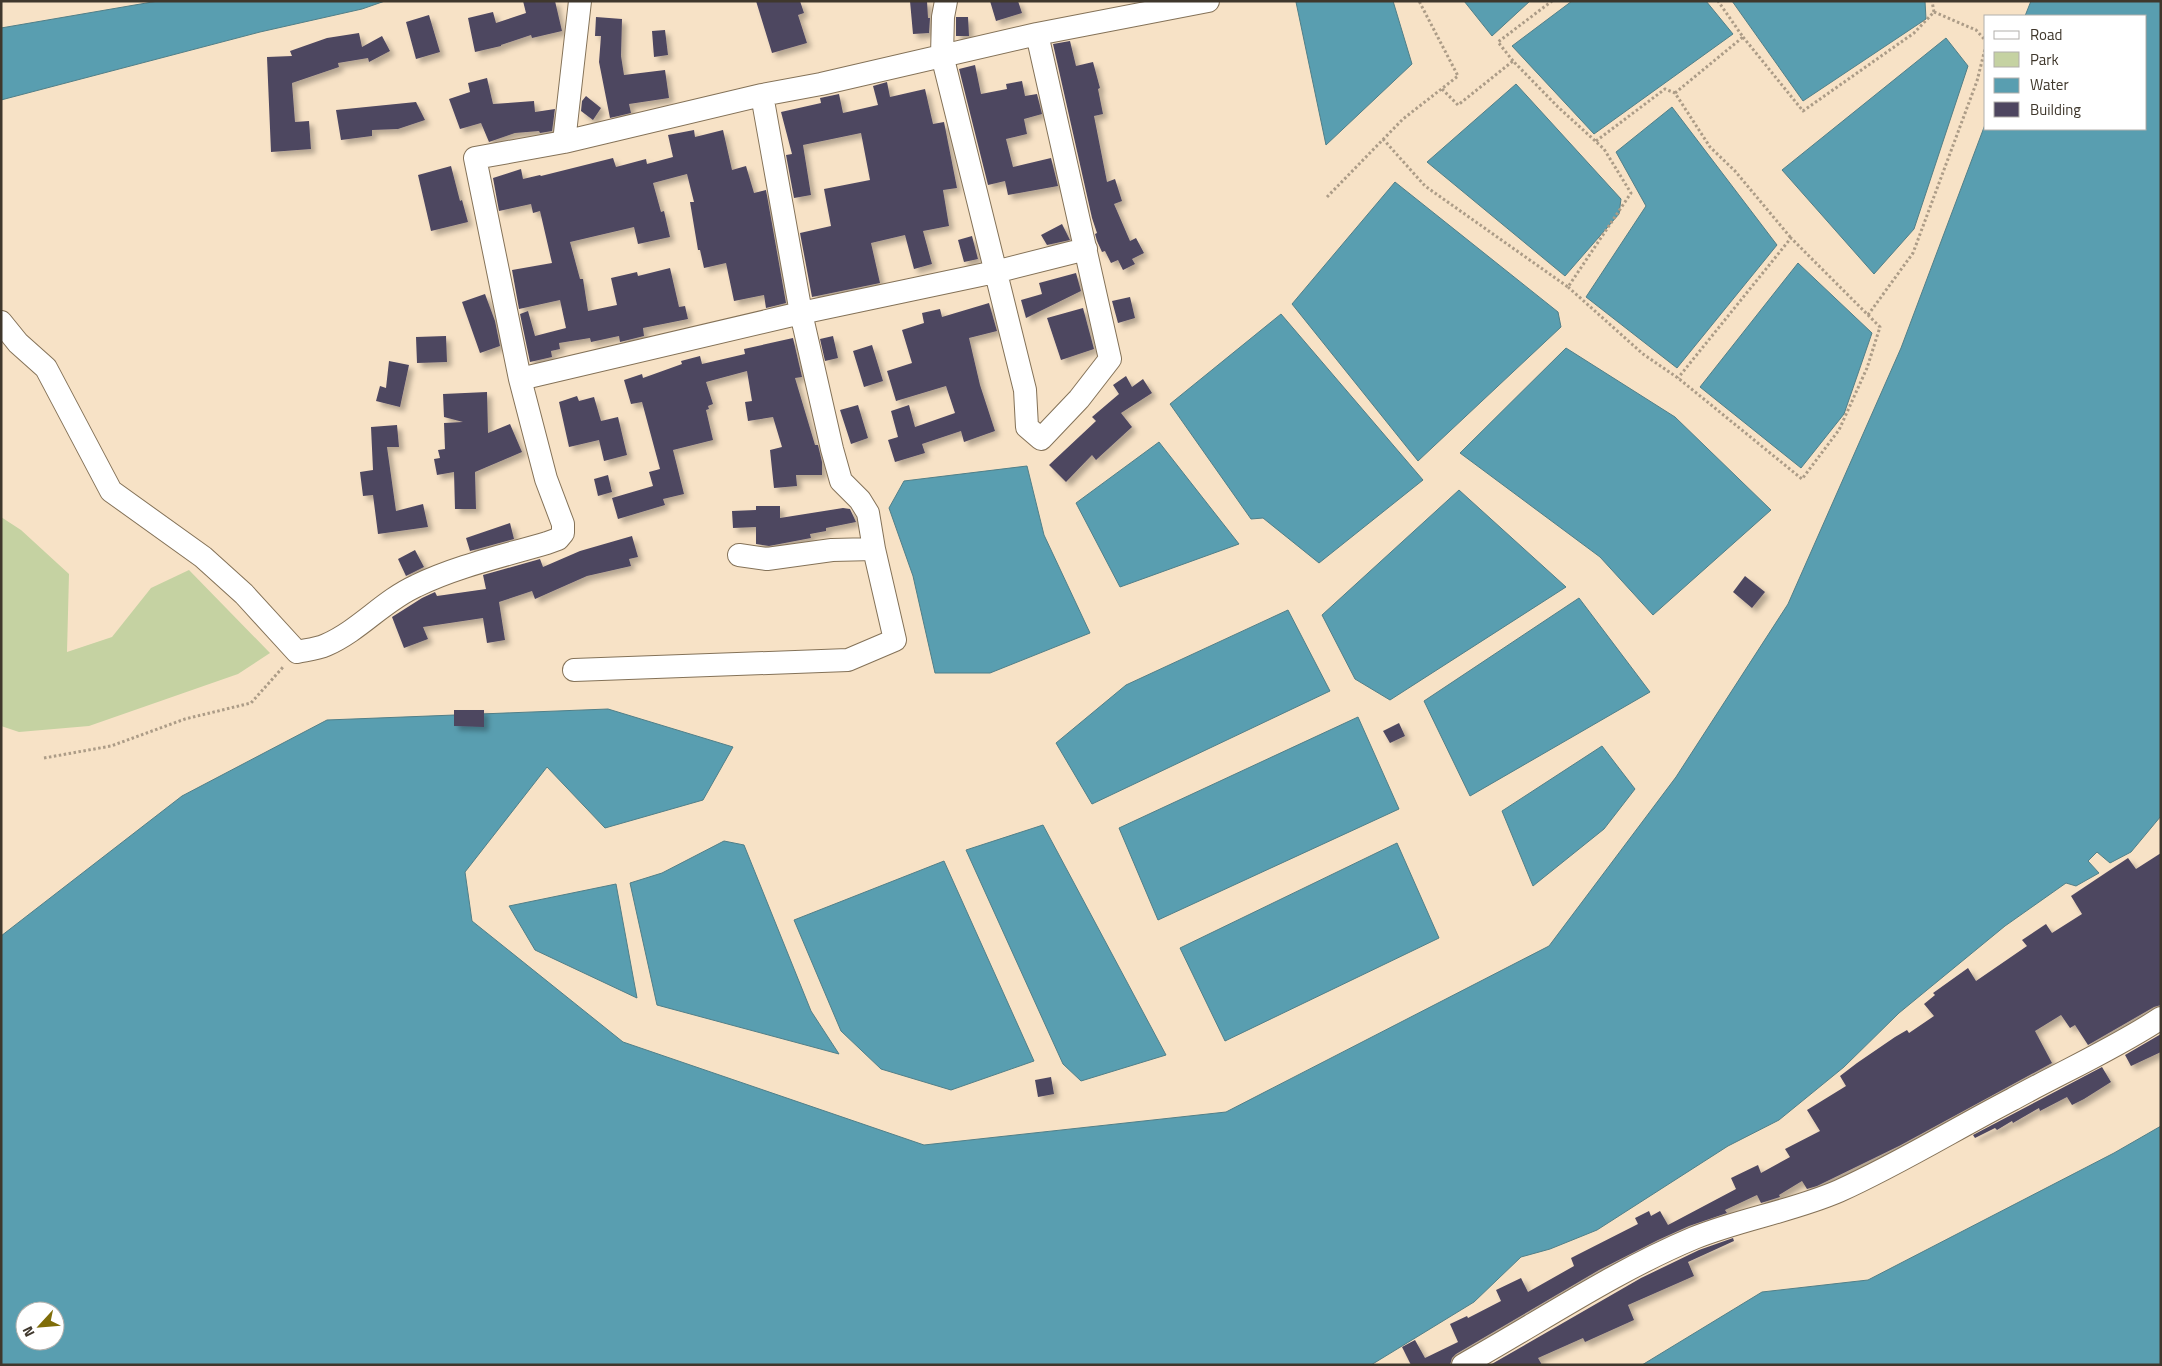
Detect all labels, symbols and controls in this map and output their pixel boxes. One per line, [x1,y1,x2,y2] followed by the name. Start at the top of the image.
[1984,15,2147,130] legend
[2030,23,2062,46] text: Road
[2030,48,2059,71] text: Park
[2030,73,2069,96] text: Water
[2030,98,2081,121] text: Building
[15,1301,65,1351] north arrow
[16,1323,39,1341] text: N

